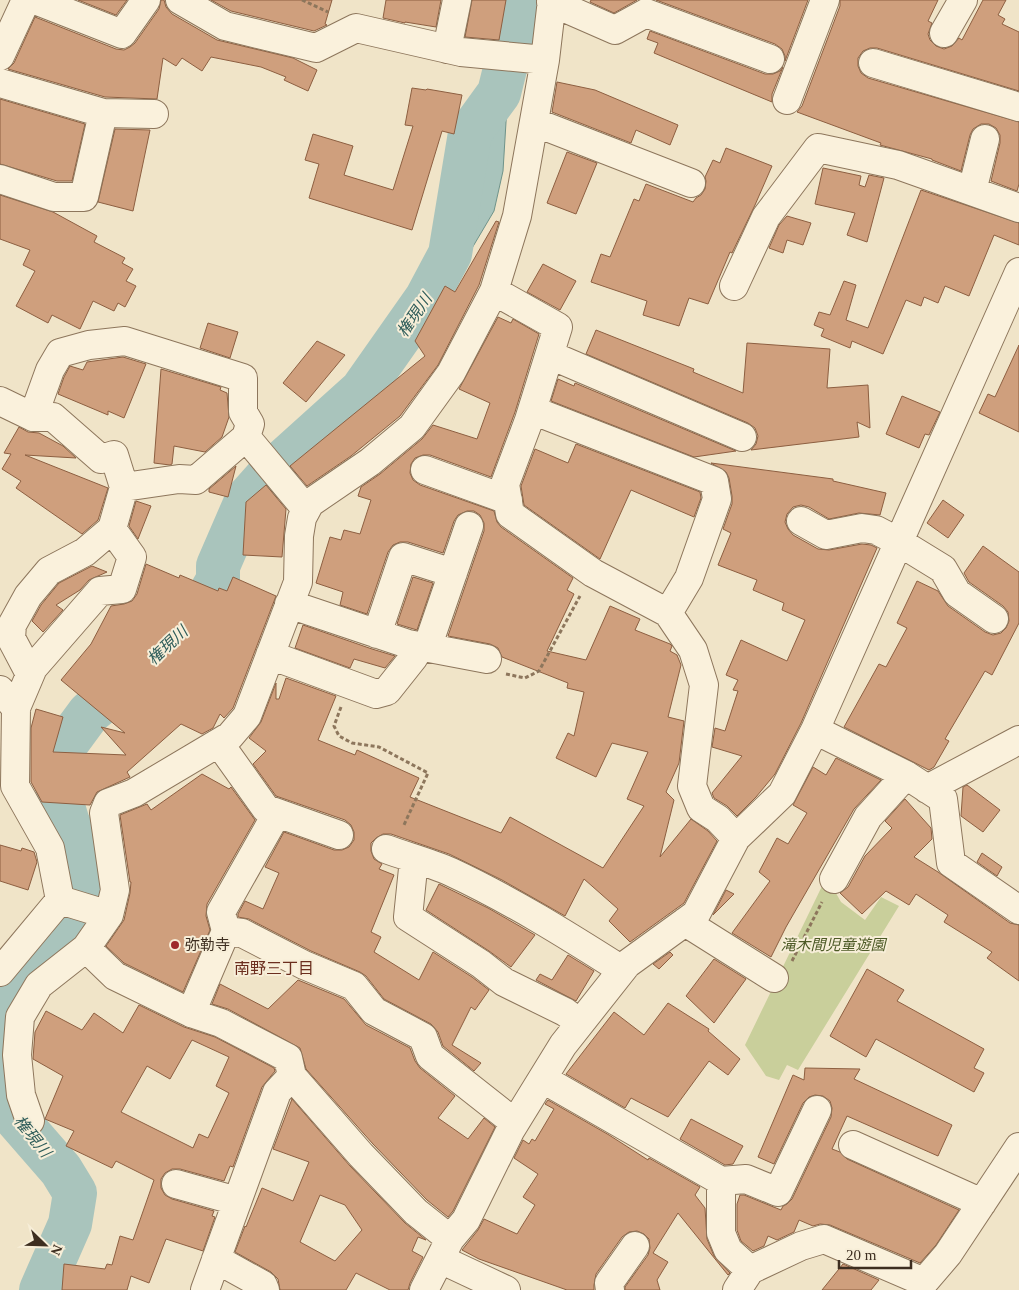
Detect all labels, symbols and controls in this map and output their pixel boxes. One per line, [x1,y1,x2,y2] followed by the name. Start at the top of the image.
[394,289,436,340] water label: 権現川
[144,621,192,668] water label: 権現川
[185,936,230,953] place label: 弥勒寺
[780,937,887,953] park label: 滝木間児童遊園
[169,939,181,951] marker: 弥勒寺
[234,960,314,977] district label: 南野三丁目
[11,1112,56,1162] water label: 権現川
[20,1220,70,1270] north arrow
[839,1238,912,1270] scale bar
[48,1242,65,1257] text: N
[846,1247,877,1263] text: 20 m

